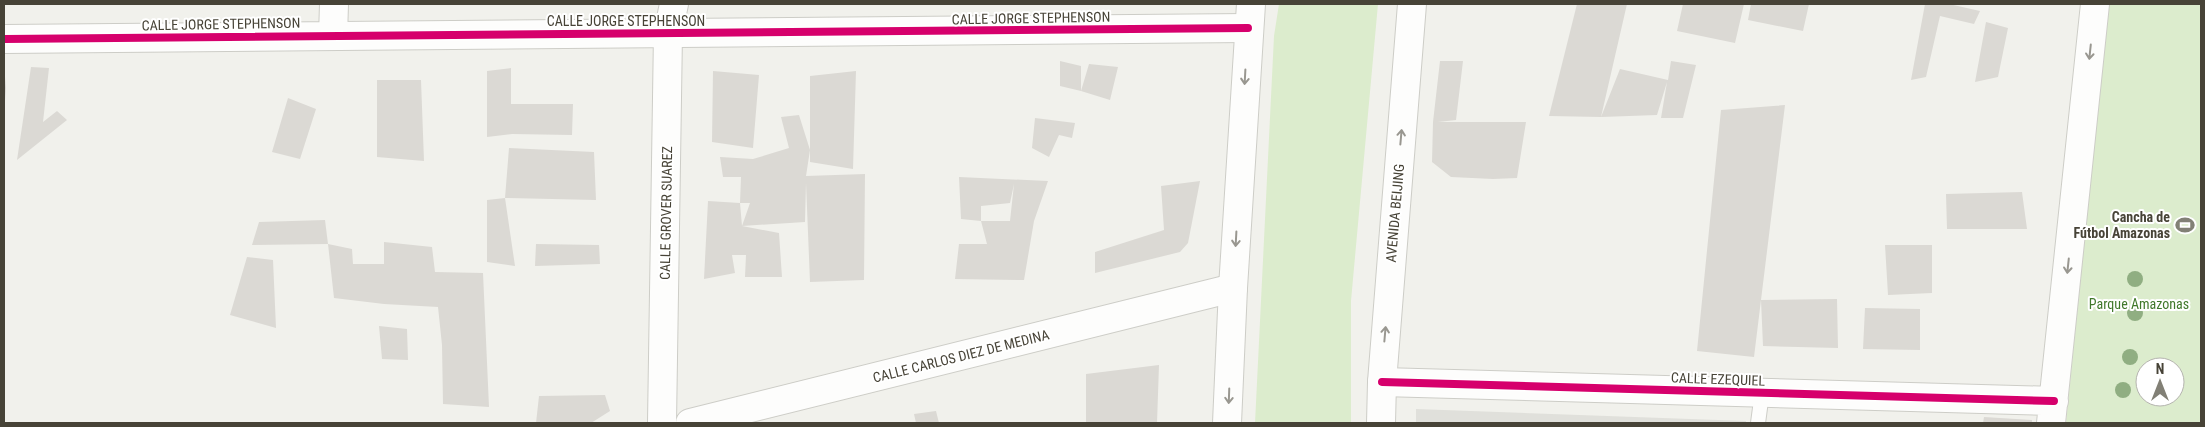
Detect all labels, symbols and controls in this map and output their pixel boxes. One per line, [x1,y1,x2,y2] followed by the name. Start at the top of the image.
[952,9,1110,27] street label: CALLE JORGE STEPHENSON
[547,13,705,29] street label: CALLE JORGE STEPHENSON
[142,15,300,33] street label: CALLE JORGE STEPHENSON
[2085,44,2095,60] one-way arrow
[1241,69,1250,85] one-way arrow
[1396,129,1406,145] one-way arrow
[657,146,675,280] street label: CALLE GROVER SUAREZ
[1383,163,1407,263] street label: AVENIDA BEIJING
[2074,209,2170,241] place label: Cancha de Fútbol Amazonas
[2174,214,2196,236] sports icon: Cancha de Fútbol Amazonas
[1231,231,1240,247] one-way arrow
[2063,258,2072,274] one-way arrow
[2089,296,2189,312] park label: Parque Amazonas
[871,326,1051,386] street label: CALLE CARLOS DIEZ DE MEDINA
[1381,326,1390,342] one-way arrow
[2135,357,2185,407] north arrow
[2156,361,2164,377] text: N
[1671,369,1766,389] street label: CALLE EZEQUIEL
[1224,388,1233,404] one-way arrow

